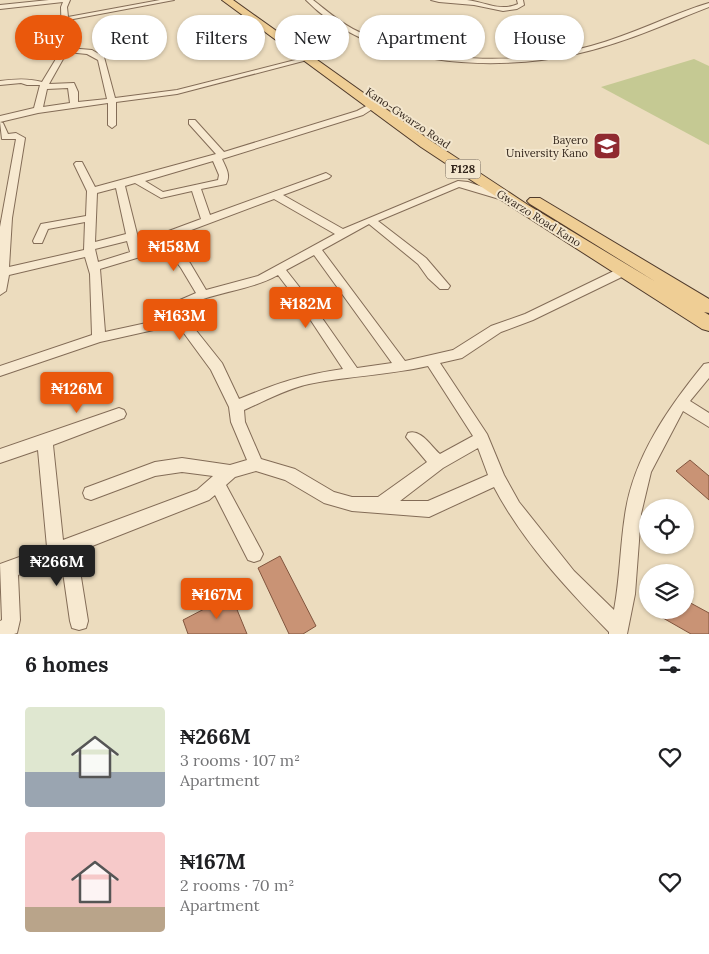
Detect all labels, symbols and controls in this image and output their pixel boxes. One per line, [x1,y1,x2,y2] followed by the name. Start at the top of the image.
[15,15,82,60] chip: Buy
[92,15,167,60] chip: Rent
[177,15,265,60] chip: Filters
[275,15,349,60] chip: New
[359,15,485,60] chip: Apartment
[495,15,584,60] chip: House
[363,84,454,152] street label: Kano-Gwarzo Road
[592,131,622,161] school or university icon: Bayero University Kano
[506,133,588,160] place label: Bayero University Kano
[446,160,480,178] road number: F128
[494,186,584,250] street label: Gwarzo Road Kano
[139,230,209,272] pin: ₦158M
[148,236,200,256] text: ₦158M
[271,286,341,329] pin: ₦182M
[280,293,332,313] text: ₦182M
[145,298,215,341] pin: ₦163M
[154,305,206,325] text: ₦163M
[42,372,112,414] pin: ₦126M
[51,378,103,398] text: ₦126M
[639,499,694,619] map controls
[639,499,694,554] button: locate
[22,544,92,587] pin: ₦266M
[30,551,84,571] text: ₦266M
[639,564,694,619] button: layers
[182,578,252,620] pin: ₦167M
[192,584,242,604] text: ₦167M
[656,650,684,678] icon: filters
[25,651,108,678] text: 6 homes
[180,723,251,750] text: ₦266M
[65,727,125,787] icon: home
[656,743,684,771] icon: heart
[180,750,300,770] text: 3 rooms · 107 m²
[180,770,260,790] text: Apartment
[180,848,246,875] text: ₦167M
[65,852,125,912] icon: home
[656,868,684,896] icon: heart
[180,875,294,895] text: 2 rooms · 70 m²
[180,895,260,915] text: Apartment

